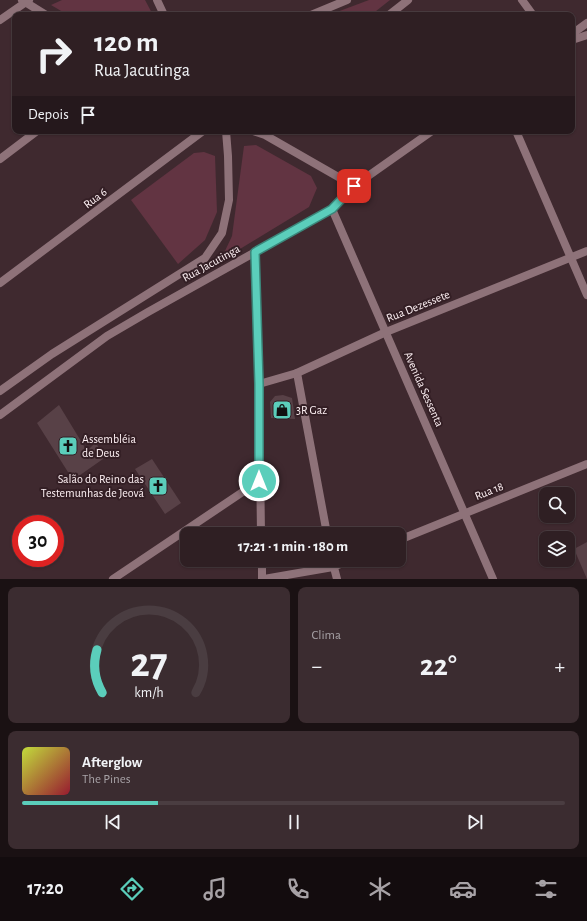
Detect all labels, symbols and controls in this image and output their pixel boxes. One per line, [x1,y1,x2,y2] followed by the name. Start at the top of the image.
[28,28,80,80] icon: right
[94,29,159,57] text: 120 m
[94,62,190,80] text: Rua Jacutinga
[77,104,99,126] icon: arrive
[28,107,69,122] text: Depois
[337,169,371,203] pin
[343,175,365,197] icon: arrive
[81,185,109,211] street label: Rua 6
[180,242,242,284] street label: Rua Jacutinga
[385,288,451,324] street label: Rua Dezessete
[402,350,446,429] street label: Avenida Sessenta
[271,399,293,421] shop icon: 3R Gaz
[296,404,327,416] place label: 3R Gaz
[82,433,137,459] place label: Assembléia de Deus
[57,435,79,457] church icon: Assembléia de Deus
[238,460,280,502] position arrow
[41,473,144,499] place label: Salão do Reino das Testemunhas de Jeová
[147,475,169,497] church icon: Salão do Reino das Testemunhas de Jeová
[473,480,505,502] street label: Rua 18
[539,487,575,567] map controls
[539,487,575,523] button: search
[12,515,64,567] speed limit sign: 30
[539,531,575,567] button: layers
[238,539,348,554] text: 17:21 · 1 min · 180 m
[312,629,341,642] text: Clima
[130,643,168,684] text: 27
[420,651,457,681] text: 22°
[312,655,322,677] text: −
[554,655,565,677] text: +
[134,686,163,700] text: km/h
[82,755,142,770] text: Afterglow
[82,773,131,786] text: The Pines
[102,811,124,833] icon: previous
[283,811,305,833] icon: pause
[464,811,486,833] icon: next
[118,875,146,903] icon: directions
[201,875,229,903] icon: music
[284,875,312,903] icon: phone
[366,875,394,903] icon: climate
[449,875,477,903] icon: car
[532,875,560,903] icon: filters
[27,880,64,898] text: 17:20

